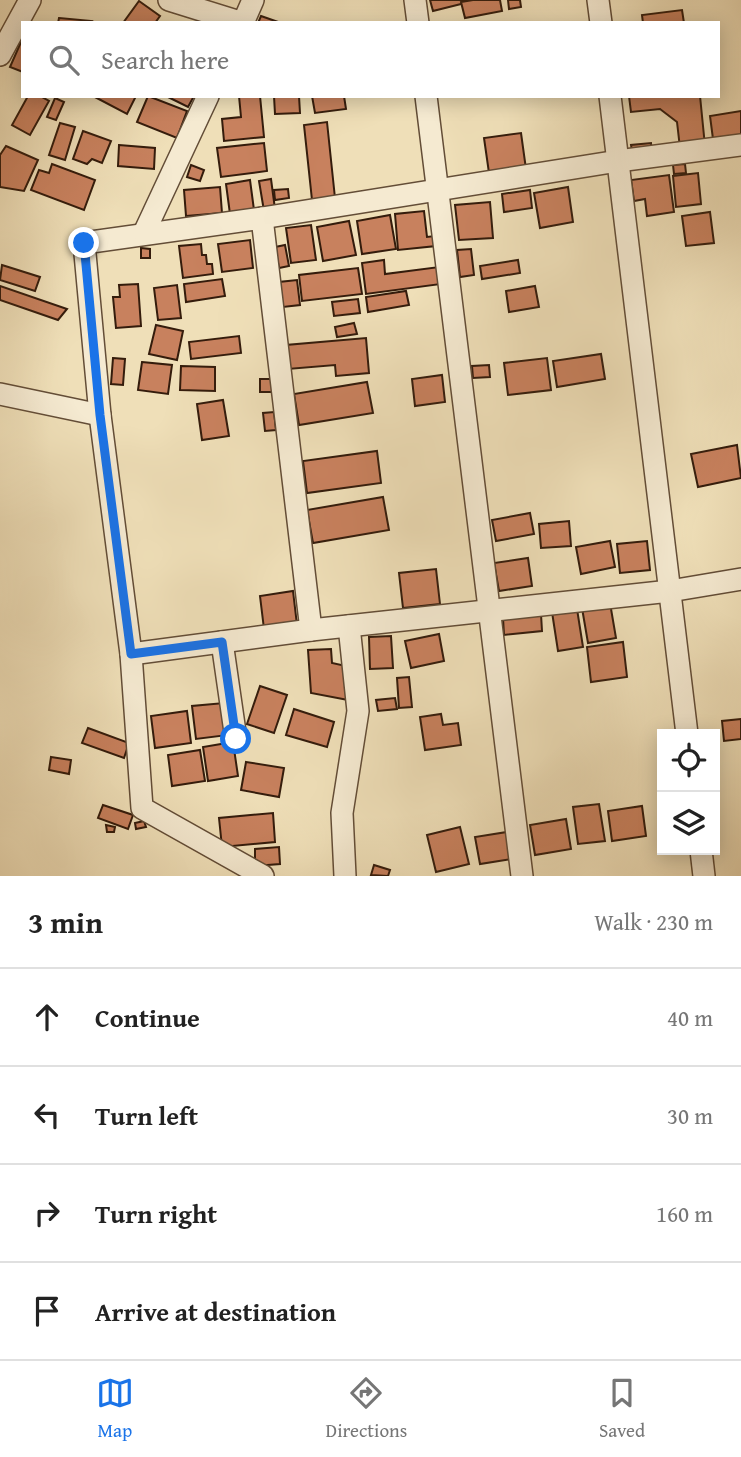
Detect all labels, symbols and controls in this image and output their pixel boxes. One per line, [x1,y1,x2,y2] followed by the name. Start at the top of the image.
[21,21,720,98] search box
[101,40,229,79] text: Search here
[45,41,83,79] icon: search
[68,227,99,258] route end
[220,723,251,754] route start
[657,729,720,855] map controls
[657,729,720,792] button: locate
[657,792,720,855] button: layers
[28,900,103,944] text: 3 min
[594,905,713,938] text: Walk · 230 m
[28,998,66,1036] icon: ahead
[95,998,200,1037] text: Continue
[667,1001,713,1034] text: 40 m
[28,1096,66,1134] icon: left
[95,1096,198,1135] text: Turn left
[667,1099,713,1132] text: 30 m
[28,1194,66,1232] icon: right
[95,1194,217,1233] text: Turn right
[656,1197,713,1230] text: 160 m
[28,1292,66,1330] icon: arrive
[95,1292,336,1331] text: Arrive at destination
[96,1374,134,1444] tab: Map
[326,1374,407,1444] tab: Directions
[599,1374,645,1444] tab: Saved

